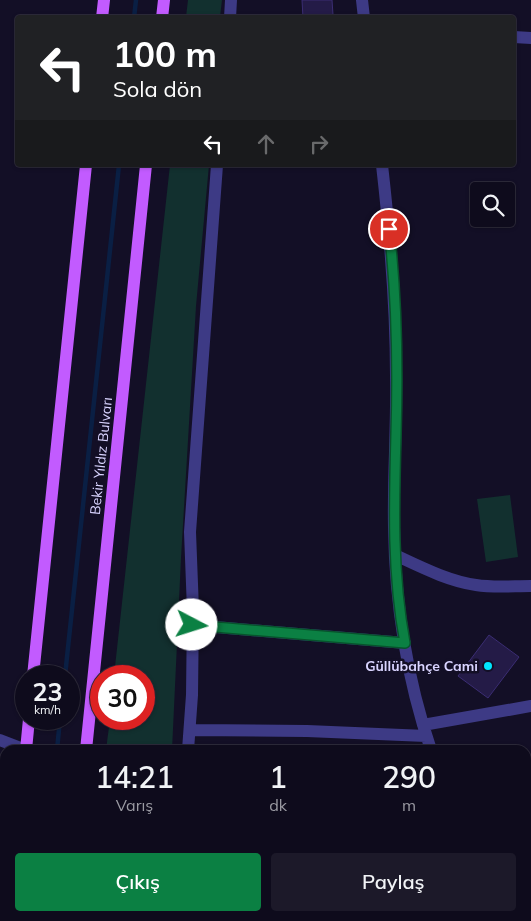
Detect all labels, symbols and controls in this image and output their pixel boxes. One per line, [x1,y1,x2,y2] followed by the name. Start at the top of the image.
[113,32,217,76] text: 100 m
[30,35,95,100] icon: left
[113,75,202,103] text: Sola dön
[199,130,227,158] icon: left
[252,130,280,158] icon: ahead
[305,130,333,158] icon: right
[470,182,515,227] map controls
[470,182,515,227] button: search
[368,208,410,250] pin
[375,215,403,243] icon: arrive
[86,396,116,516] street label: Bekir Yıldız Bulvarı
[165,598,217,650] position arrow
[365,657,478,675] place label: Güllübahçe Cami
[482,660,494,672] marker: Güllübahçe Cami
[90,665,155,730] speed limit sign: 30
[32,676,63,707] text: 23
[34,702,61,717] text: km/h
[95,758,174,796] text: 14:21
[269,758,287,796] text: 1
[382,758,436,796] text: 290
[116,795,153,815] text: Varış
[269,795,287,815] text: dk
[402,795,416,815] text: m
[15,853,261,911] button: Çıkış
[271,853,516,911] button: Paylaş

